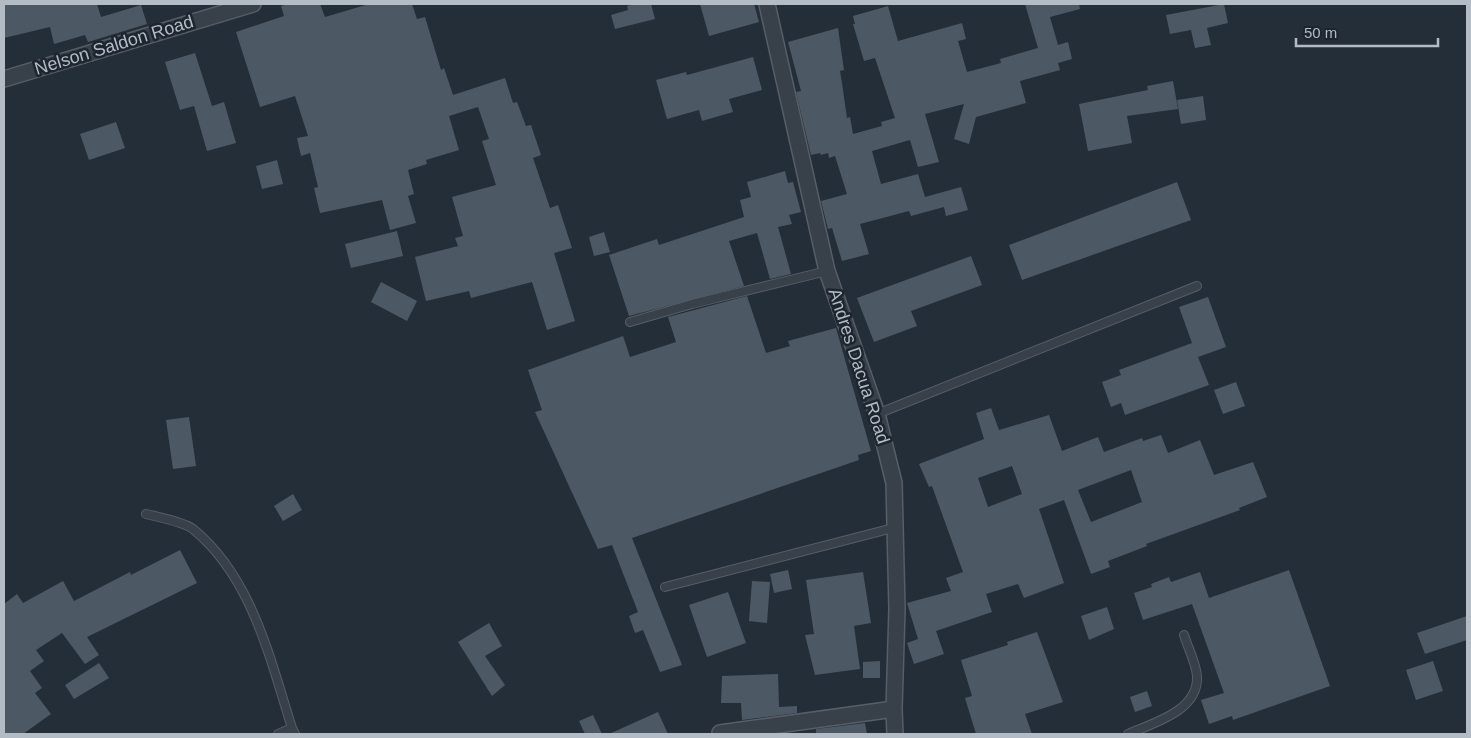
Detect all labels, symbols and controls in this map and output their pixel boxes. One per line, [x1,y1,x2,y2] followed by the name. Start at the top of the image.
[32,11,196,79] street label: Nelson Saldon Road
[1296,15,1438,47] scale bar
[1304,24,1337,41] text: 50 m
[824,286,894,446] street label: Andres Dacua Road

